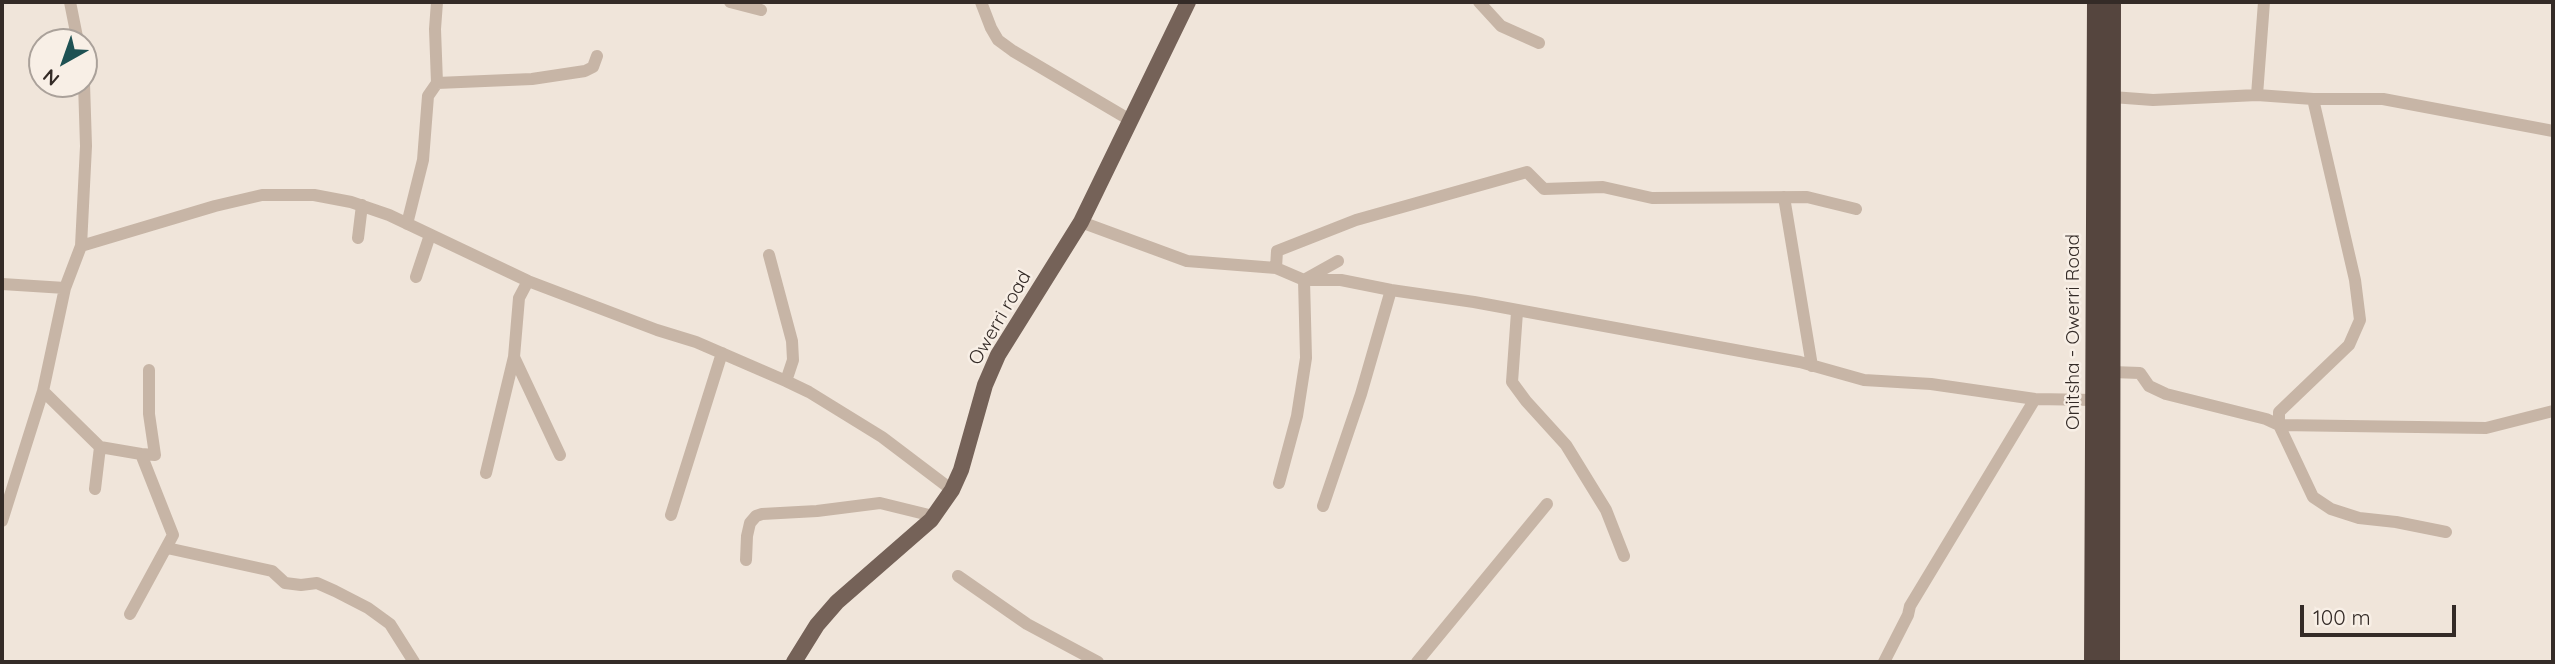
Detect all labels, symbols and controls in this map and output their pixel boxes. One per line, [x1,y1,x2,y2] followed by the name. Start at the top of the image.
[28,28,98,98] north arrow
[38,64,64,91] text: N
[2062,234,2084,430] street label: Onitsha - Owerri Road
[964,267,1036,369] street label: Owerri road
[2303,590,2459,634] scale bar
[2313,604,2371,630] text: 100 m

